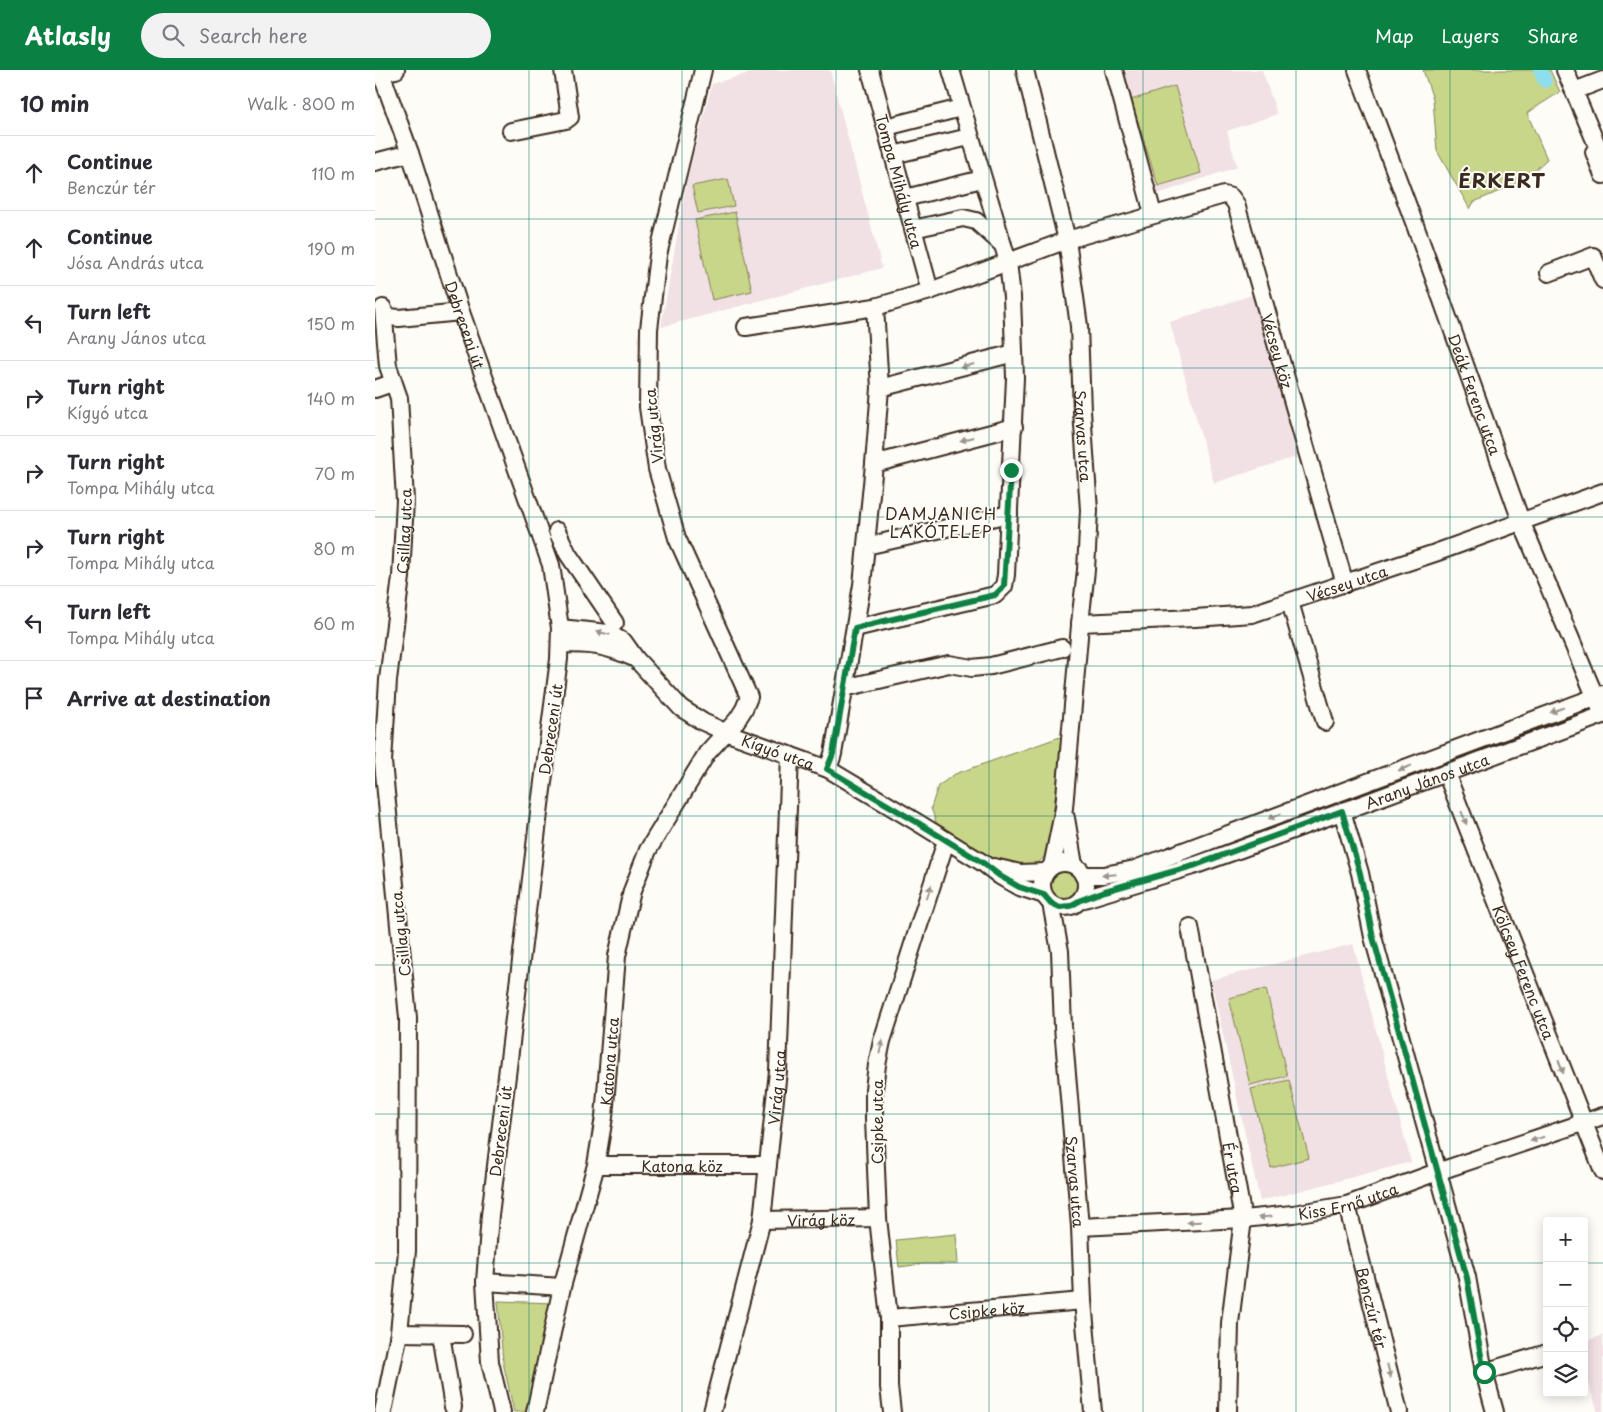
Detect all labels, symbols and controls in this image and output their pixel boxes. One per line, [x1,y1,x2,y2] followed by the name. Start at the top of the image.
[141,13,491,58] search box
[25,17,111,53] text: Atlasly
[159,21,187,49] icon: search
[199,21,308,49] text: Search here
[1375,22,1414,49] text: Map
[1442,22,1499,49] text: Layers
[1527,22,1578,49] text: Share
[20,87,90,119] text: 10 min
[247,91,355,115] text: Walk · 800 m
[871,111,929,251] street label: Tompa Mihály utca
[67,147,153,175] text: Continue
[20,159,48,187] icon: ahead
[312,161,355,185] text: 110 m
[1458,165,1546,195] district label: ÉRKERT
[67,175,155,199] text: Benczúr tér
[67,222,153,250] text: Continue
[20,234,48,262] icon: ahead
[307,236,355,260] text: 190 m
[67,250,203,274] text: Jósa András utca
[440,278,492,372] street label: Debreceni út
[67,297,151,325] text: Turn left
[20,309,48,337] icon: left
[307,311,355,335] text: 150 m
[1256,311,1300,391] street label: Vécsey köz
[67,325,206,349] text: Arany János utca
[1443,330,1508,459] street label: Deák Ferenc utca
[959,362,974,370] one-way arrow
[67,372,165,400] text: Turn right
[20,384,48,412] icon: right
[307,386,355,410] text: 140 m
[638,387,668,465] street label: Virág utca
[1070,390,1099,483] street label: Szarvas utca
[67,400,148,424] text: Kígyó utca
[959,436,974,444] one-way arrow
[67,447,165,475] text: Turn right
[20,459,48,487] icon: right
[1000,459,1023,482] route end
[315,461,355,485] text: 70 m
[67,475,214,499] text: Tompa Mihály utca
[390,487,417,574] street label: Csillag utca
[885,501,997,543] district label: DAMJANICH LAKÓTELEP
[67,522,165,550] text: Turn right
[20,534,48,562] icon: right
[313,536,355,560] text: 80 m
[67,550,214,574] text: Tompa Mihály utca
[1303,558,1391,607] street label: Vécsey utca
[67,597,151,625] text: Turn left
[20,609,48,637] icon: left
[313,611,355,635] text: 60 m
[67,625,214,649] text: Tompa Mihály utca
[596,629,611,637] one-way arrow
[532,682,568,776] street label: Debreceni út
[20,684,48,712] icon: arrive
[67,684,271,712] text: Arrive at destination
[1549,706,1564,714] one-way arrow
[739,728,819,775] street label: Kígyó utca
[1362,747,1492,814] street label: Arany János utca
[1397,764,1412,772] one-way arrow
[1461,811,1468,826] one-way arrow
[1268,813,1282,821] one-way arrow
[1101,871,1117,879] one-way arrow
[926,885,934,900] one-way arrow
[384,890,416,978] street label: Csillag utca
[1488,901,1562,1043] street label: Kölcsey Ferenc utca
[593,1016,624,1106] street label: Katona utca
[877,1040,885,1055] one-way arrow
[761,1048,790,1126] street label: Virág utca
[1558,1060,1566,1075] one-way arrow
[865,1079,888,1164] street label: Csipke utca
[483,1084,517,1178] street label: Debreceni út
[1061,1135,1092,1229] street label: Szarvas utca
[1529,1135,1544,1143] one-way arrow
[1218,1140,1250,1196] street label: Ér utca
[641,1154,723,1177] street label: Katona köz
[1296,1176,1402,1224] street label: Kiss Ernő utca
[787,1207,855,1231] street label: Virág köz
[1256,1213,1272,1221] one-way arrow
[1543,1217,1588,1397] map controls
[1543,1217,1588,1262] button: +
[1186,1218,1202,1226] one-way arrow
[1543,1262,1588,1307] button: −
[1352,1265,1394,1351] street label: Benczúr tér
[948,1295,1026,1324] street label: Csipke köz
[1543,1307,1588,1352] button: locate
[1543,1352,1588,1397] button: layers
[1473,1361,1496,1384] route start
[1385,1364,1393,1379] one-way arrow

